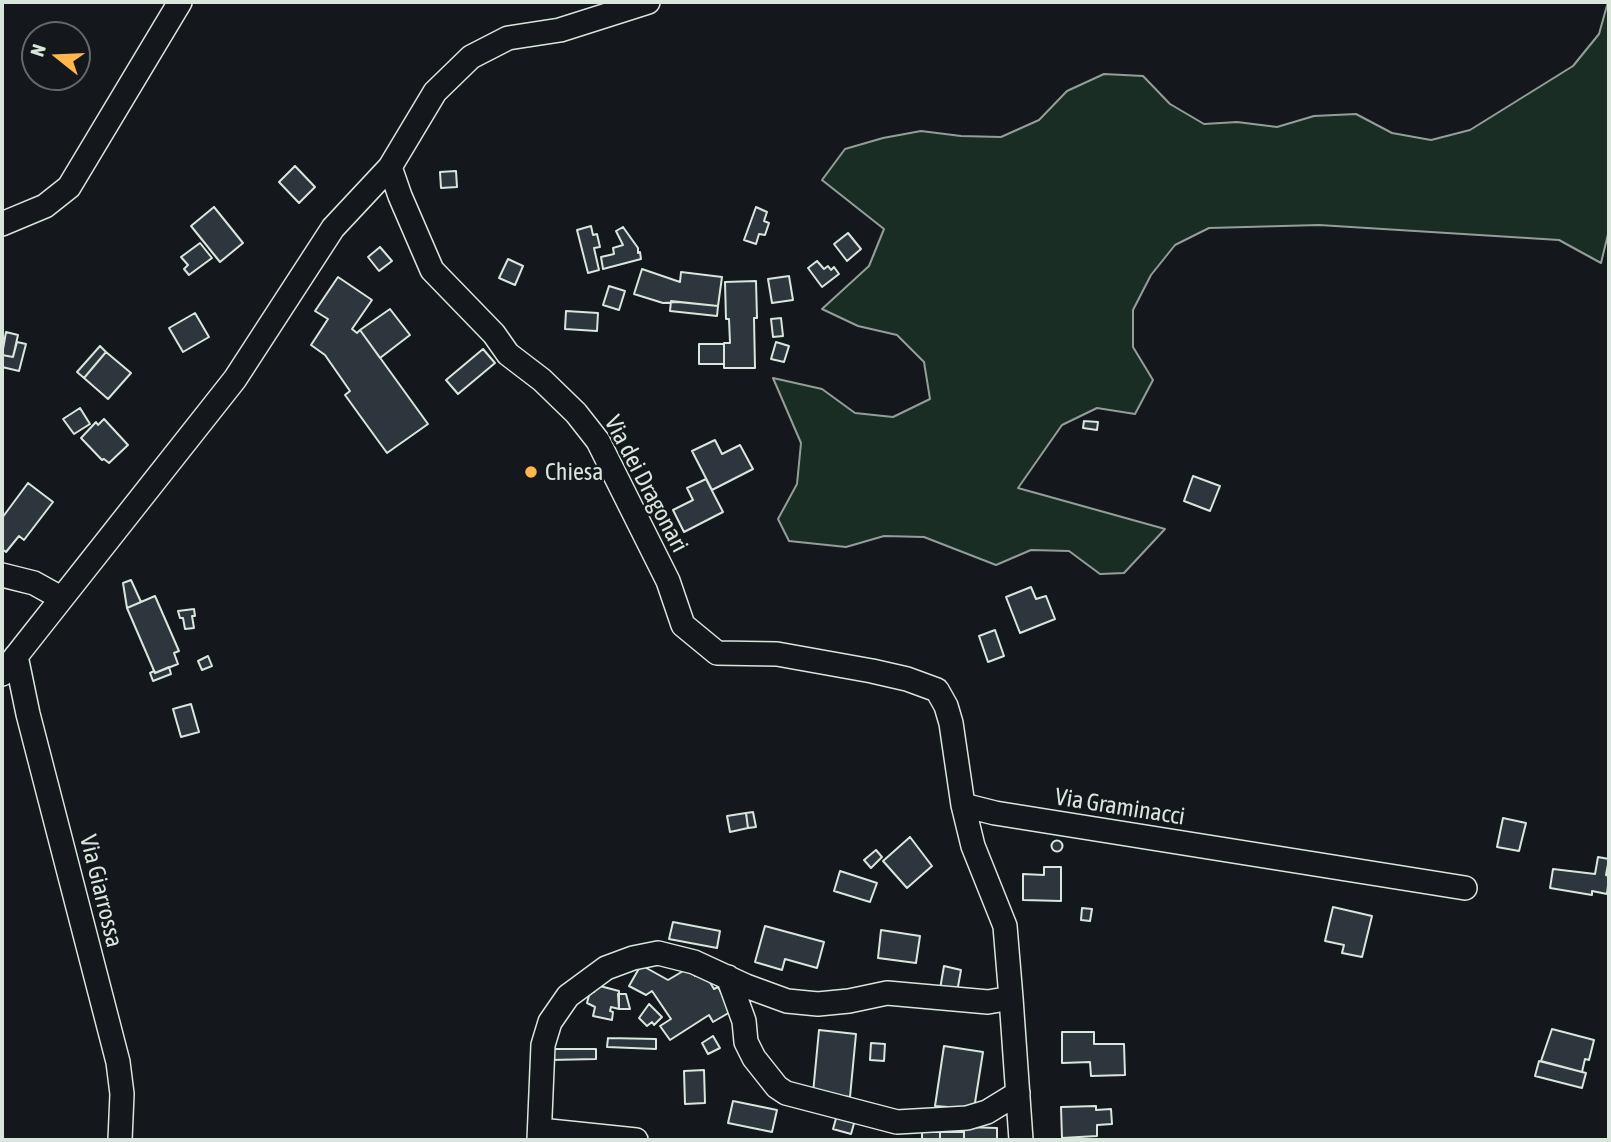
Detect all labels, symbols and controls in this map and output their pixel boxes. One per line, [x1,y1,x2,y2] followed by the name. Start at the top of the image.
[21,21,91,91] north arrow
[26,41,50,59] text: N
[598,411,694,557] street label: Via dei Dragonari
[545,458,603,486] place label: Chiesa
[523,464,539,480] marker: Chiesa
[1053,783,1187,831] street label: Via Graminacci
[73,832,129,950] street label: Via Giarrossa

